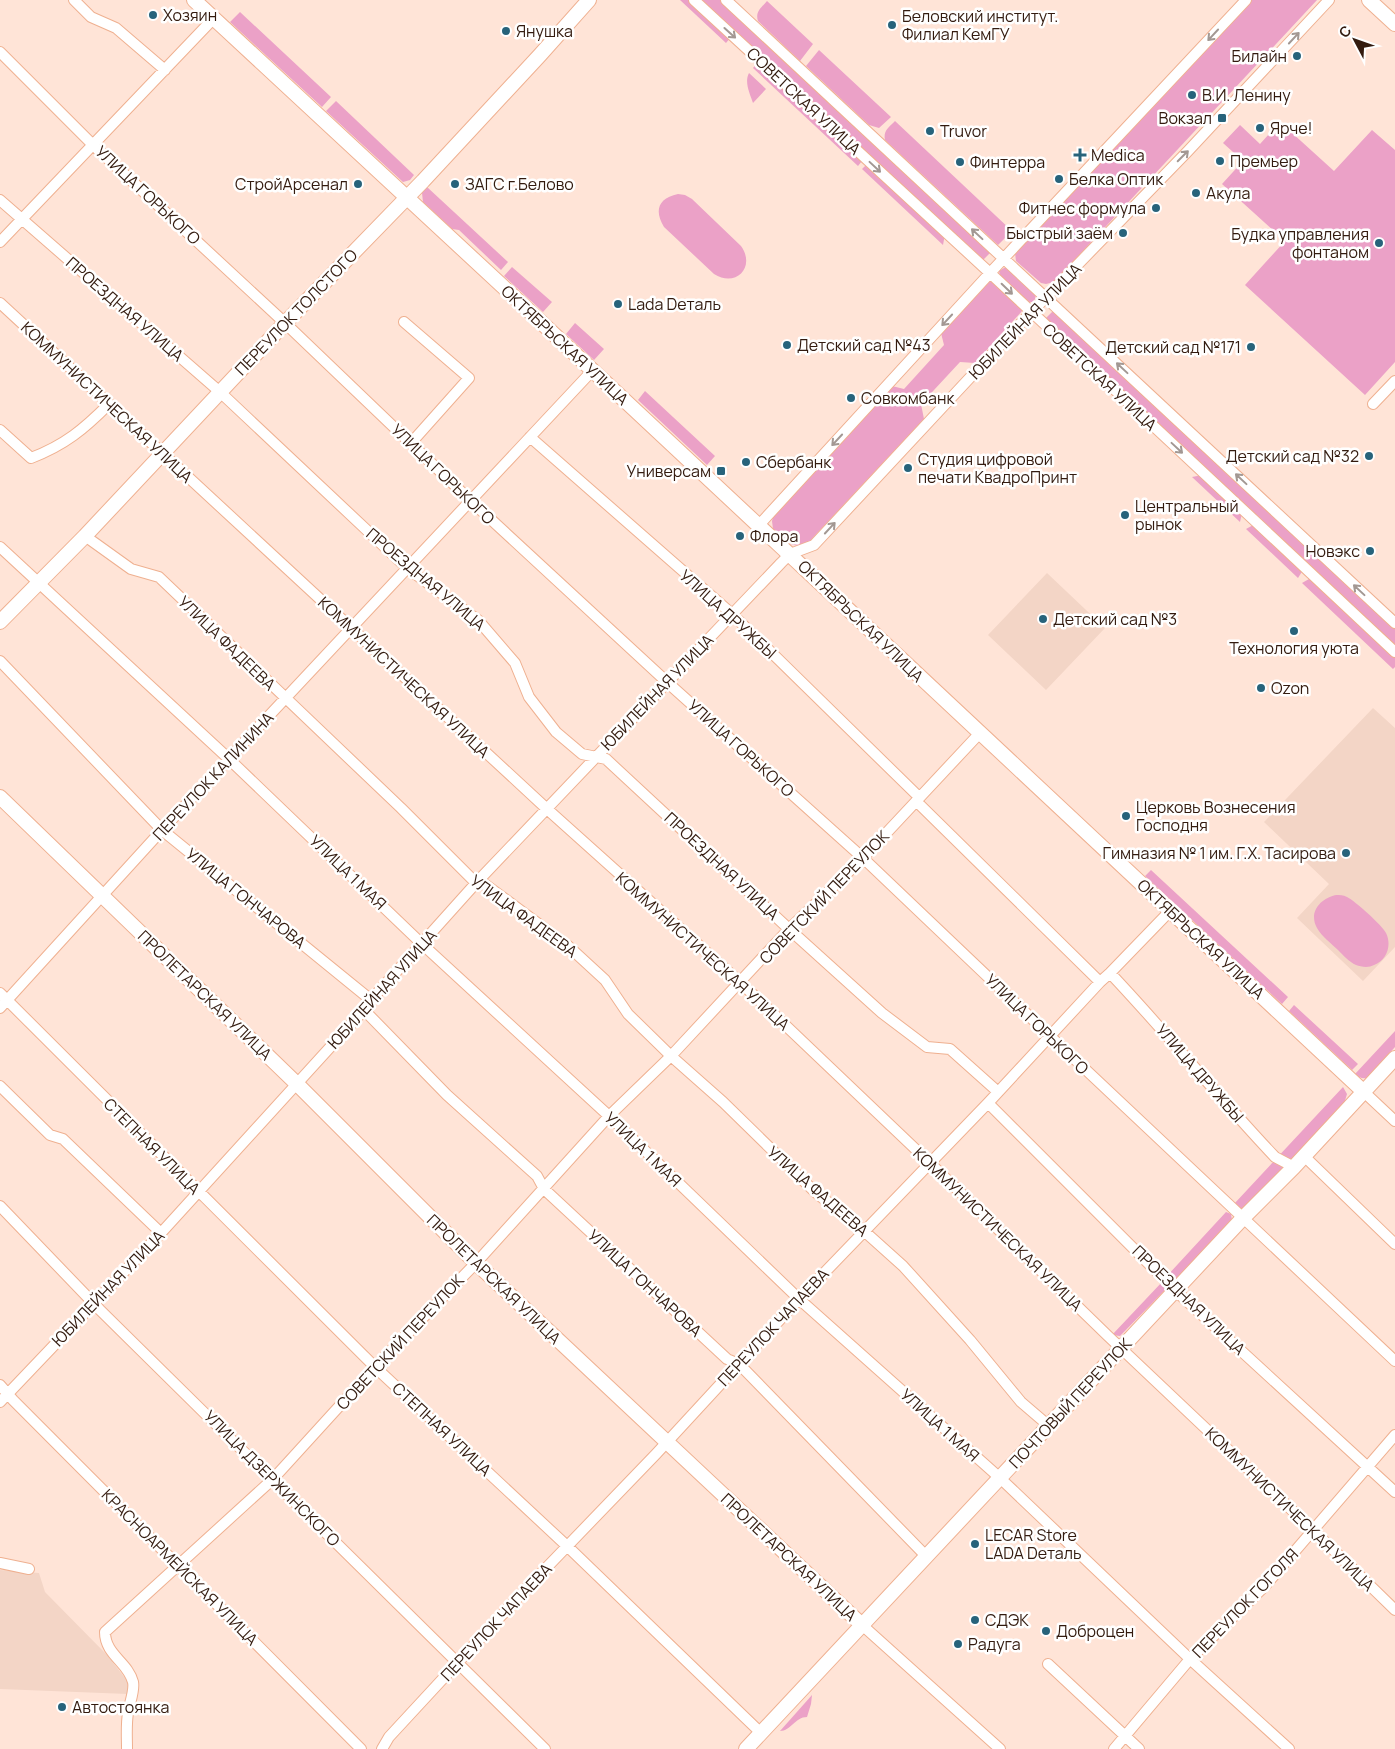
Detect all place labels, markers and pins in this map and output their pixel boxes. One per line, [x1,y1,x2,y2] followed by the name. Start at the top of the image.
[163,4,217,26] place label: Хозяин
[902,5,1058,45] place label: Беловский институт. Филиал КемГУ
[147,9,159,21] marker: Хозяин
[886,19,898,31] marker: Беловский институт. Филиал КемГУ
[516,20,573,42] place label: Янушка
[500,25,512,37] marker: Янушка
[1232,45,1287,67] place label: Билайн
[1291,50,1303,62] marker: Билайн
[1202,84,1291,106] place label: В.И. Ленину
[1186,89,1198,101] marker: В.И. Ленину
[1159,107,1212,129] place label: Вокзал
[1216,112,1228,124] marker: Вокзал
[1270,117,1313,139] place label: Ярче!
[940,120,987,142] place label: Truvor
[1254,122,1266,134] marker: Ярче!
[924,125,936,137] marker: Truvor
[1091,144,1145,166] place label: Mеdica
[1073,148,1087,162] marker: Mеdica
[1230,150,1298,172] place label: Премьер
[970,151,1045,173] place label: Финтерра
[1214,155,1226,167] marker: Премьер
[954,156,966,168] marker: Финтерра
[1069,168,1164,190] place label: Белка Оптик
[235,173,348,195] place label: СтройАрсенал
[465,173,574,195] place label: ЗАГС г.Белово
[1053,173,1065,185] marker: Белка Оптик
[352,178,364,190] marker: СтройАрсенал
[449,178,461,190] marker: ЗАГС г.Белово
[1206,182,1250,204] place label: Акула
[1190,187,1202,199] marker: Акула
[1019,197,1146,219] place label: Фитнес формула
[1150,202,1162,214] marker: Фитнес формула
[1006,222,1113,244] place label: Быстрый заём
[1231,223,1369,263] place label: Будка управления фонтаном
[1117,227,1129,239] marker: Быстрый заём
[1373,237,1385,249] marker: Будка управления фонтаном
[628,293,721,315] place label: Lada Dеталь
[612,298,624,310] marker: Lada Dеталь
[797,334,931,356] place label: Детский сад №43
[1105,336,1241,358] place label: Детский сад №171
[781,339,793,351] marker: Детский сад №43
[1245,341,1257,353] marker: Детский сад №171
[861,387,955,409] place label: Совкомбанк
[845,392,857,404] marker: Совкомбанк
[1226,445,1359,467] place label: Детский сад №32
[918,448,1077,488] place label: Студия цифровой печати КвадроПринт
[1363,450,1375,462] marker: Детский сад №32
[756,451,832,473] place label: Сбербанк
[740,456,752,468] marker: Сбербанк
[627,460,711,482] place label: Универсам
[902,462,914,474] marker: Студия цифровой печати КвадроПринт
[715,465,727,477] marker: Универсам
[1135,495,1239,535] place label: Центральный рынок
[1119,509,1131,521] marker: Центральный рынок
[750,525,798,547] place label: Флора
[734,530,746,542] marker: Флора
[1306,540,1360,562] place label: Новэкс
[1364,545,1376,557] marker: Новэкс
[1053,608,1177,630] place label: Детский сад №3
[1037,613,1049,625] marker: Детский сад №3
[1288,625,1300,637] marker: Технология уюта
[1229,637,1359,659] place label: Технология уюта
[1271,677,1309,699] place label: Ozon
[1255,682,1267,694] marker: Ozon
[1136,796,1295,836] place label: Церковь Вознесения Господня
[1120,810,1132,822] marker: Церковь Вознесения Господня
[1102,842,1336,864] place label: Гимназия № 1 им. Г.Х. Тасирова
[1340,847,1352,859] marker: Гимназия № 1 им. Г.Х. Тасирова
[985,1524,1081,1564] place label: LECAR Store LADA Dеталь
[969,1538,981,1550] marker: LECAR Store LADA Dеталь
[985,1609,1029,1631] place label: СДЭК
[969,1614,981,1626] marker: СДЭК
[1056,1620,1134,1642] place label: Доброцен
[1040,1625,1052,1637] marker: Доброцен
[968,1633,1021,1655] place label: Радуга
[952,1638,964,1650] marker: Радуга
[72,1696,169,1718] place label: Автостоянка
[56,1701,68,1713] marker: Автостоянка

